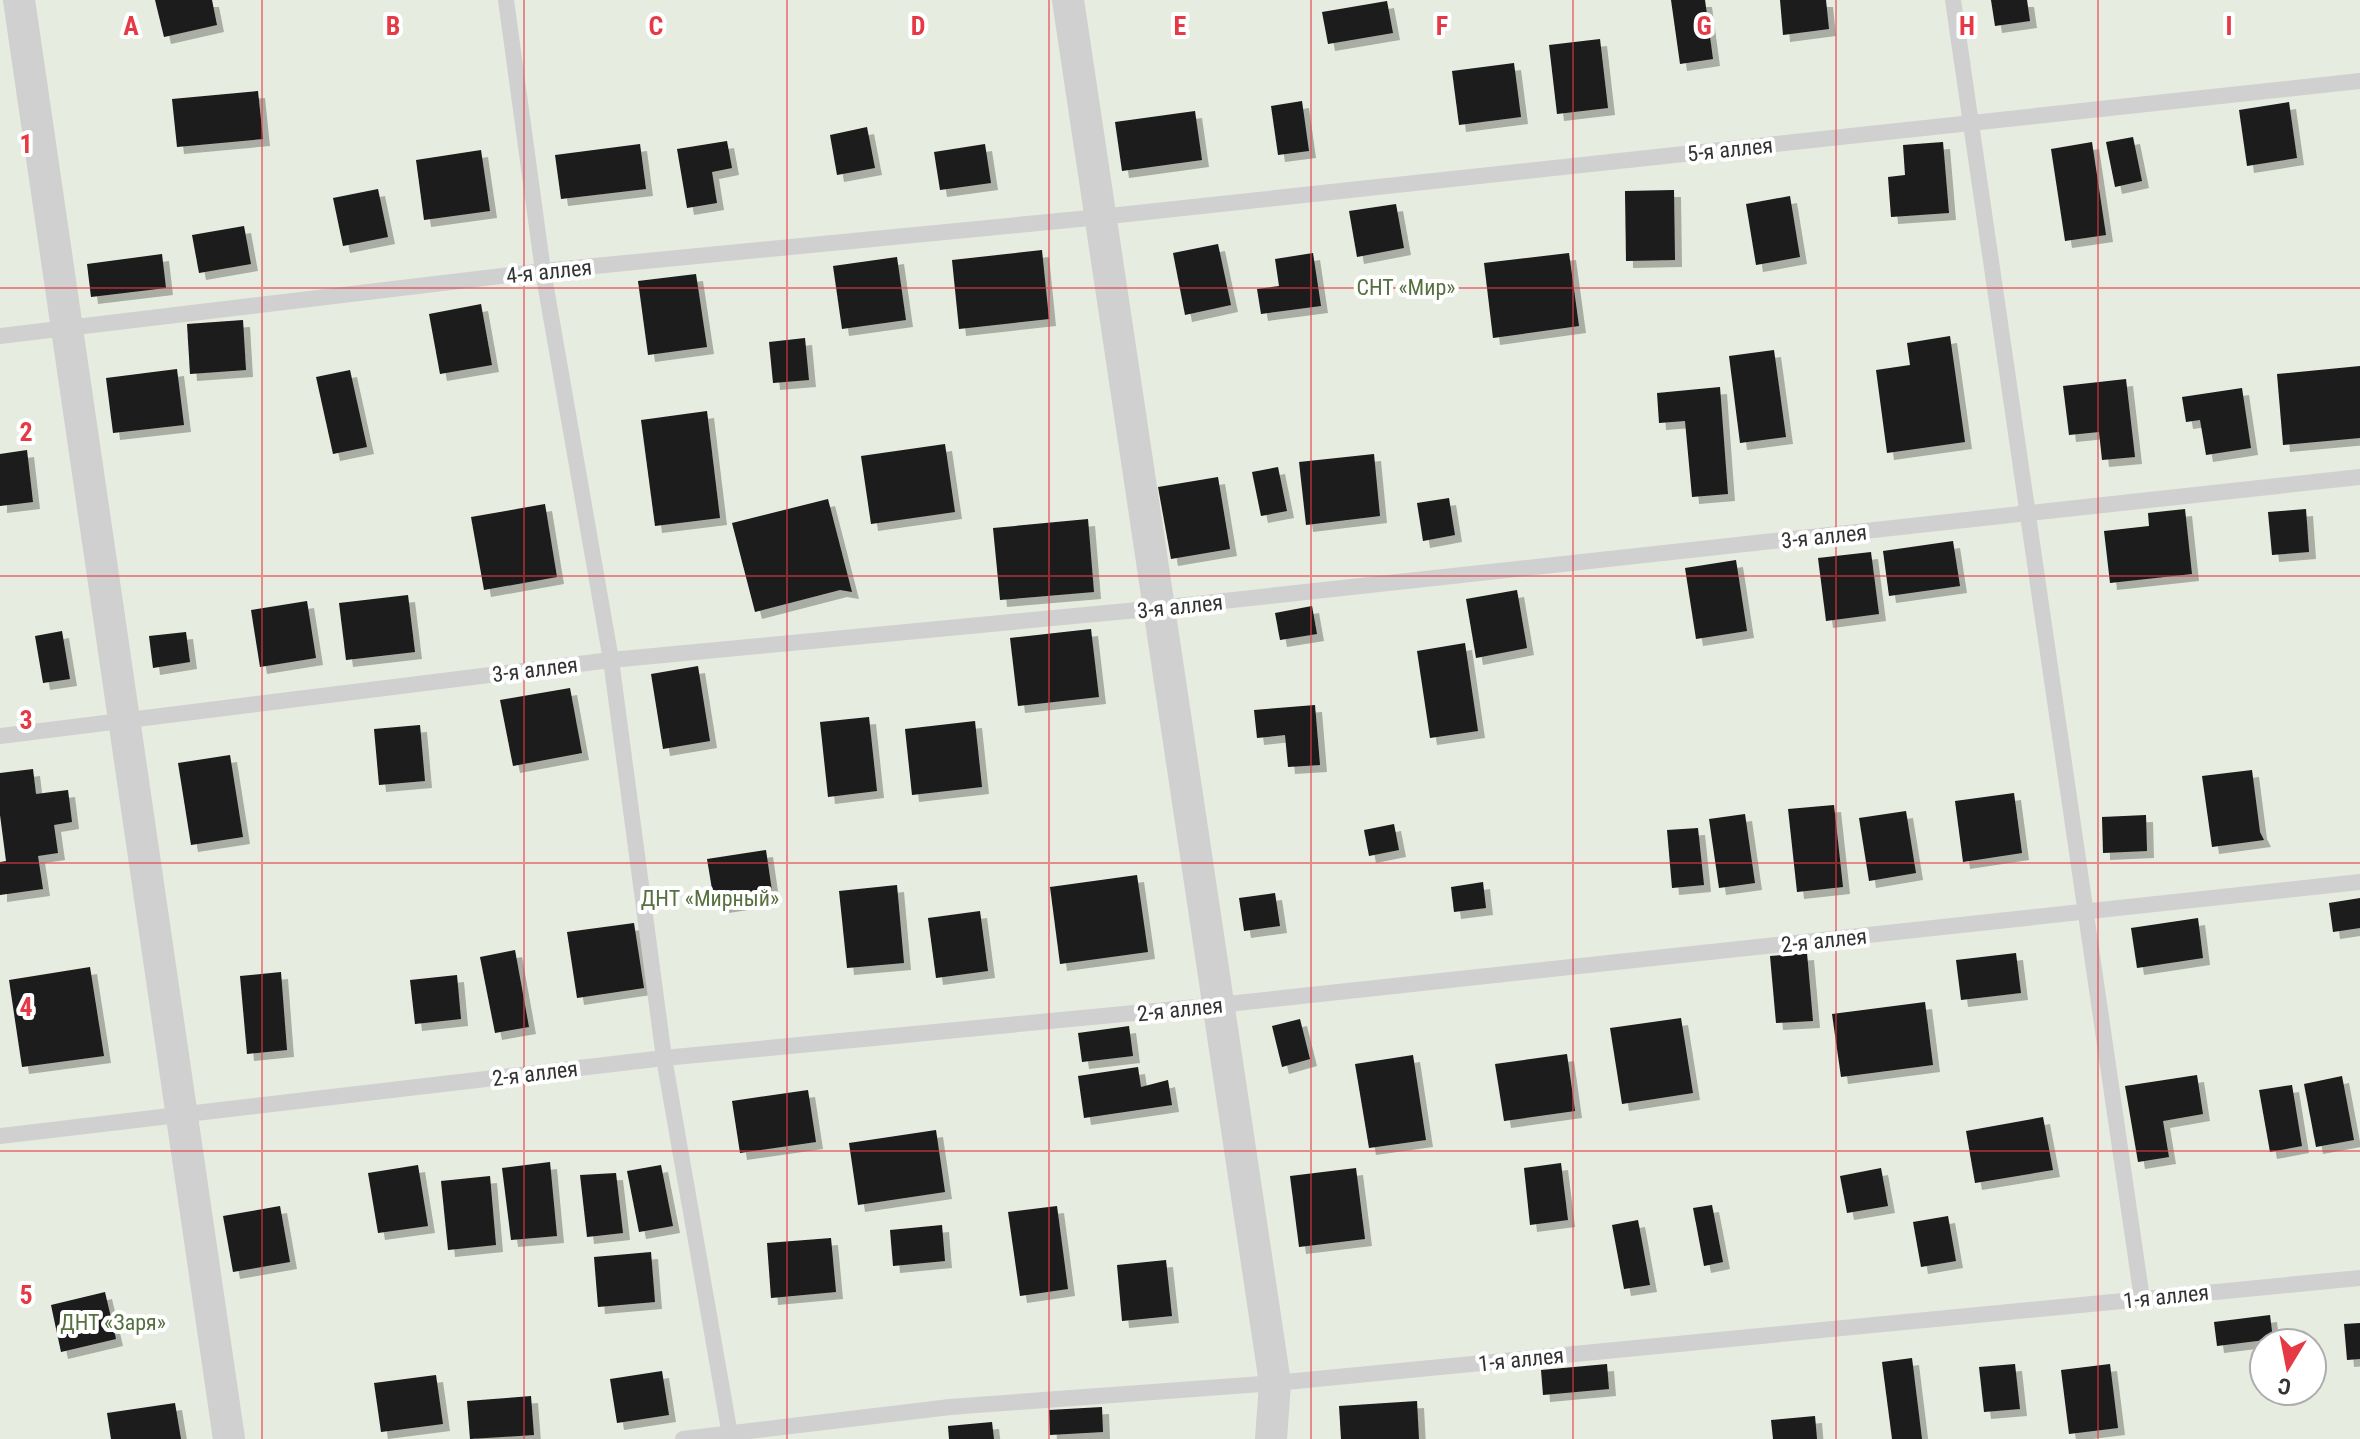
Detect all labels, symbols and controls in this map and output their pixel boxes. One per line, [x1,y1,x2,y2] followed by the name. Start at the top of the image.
[123,11,139,41] text: A
[386,11,400,41] text: B
[649,11,664,41] text: C
[911,11,925,41] text: D
[1174,11,1187,41] text: E
[1436,11,1448,41] text: F
[1696,11,1712,41] text: G
[1959,11,1975,41] text: H
[2225,11,2233,41] text: I
[19,129,33,159] text: 1
[1686,133,1774,166] street label: 5-я аллея
[505,255,593,288] street label: 4-я аллея
[1357,275,1455,300] park label: СНТ «Мир»
[19,417,33,447] text: 2
[1780,520,1868,553] street label: 3-я аллея
[1136,590,1224,623] street label: 3-я аллея
[491,652,579,687] street label: 3-я аллея
[19,705,33,735] text: 3
[641,886,779,911] park label: ДНТ «Мирный»
[1780,924,1868,957] street label: 2-я аллея
[19,992,33,1022] text: 4
[1136,993,1224,1026] street label: 2-я аллея
[491,1056,579,1091] street label: 2-я аллея
[19,1280,33,1310] text: 5
[2122,1280,2210,1313] street label: 1-я аллея
[60,1310,166,1335] park label: ДНТ «Заря»
[2248,1327,2328,1407] north arrow
[1477,1343,1565,1376] street label: 1-я аллея
[2276,1373,2293,1400] text: С

